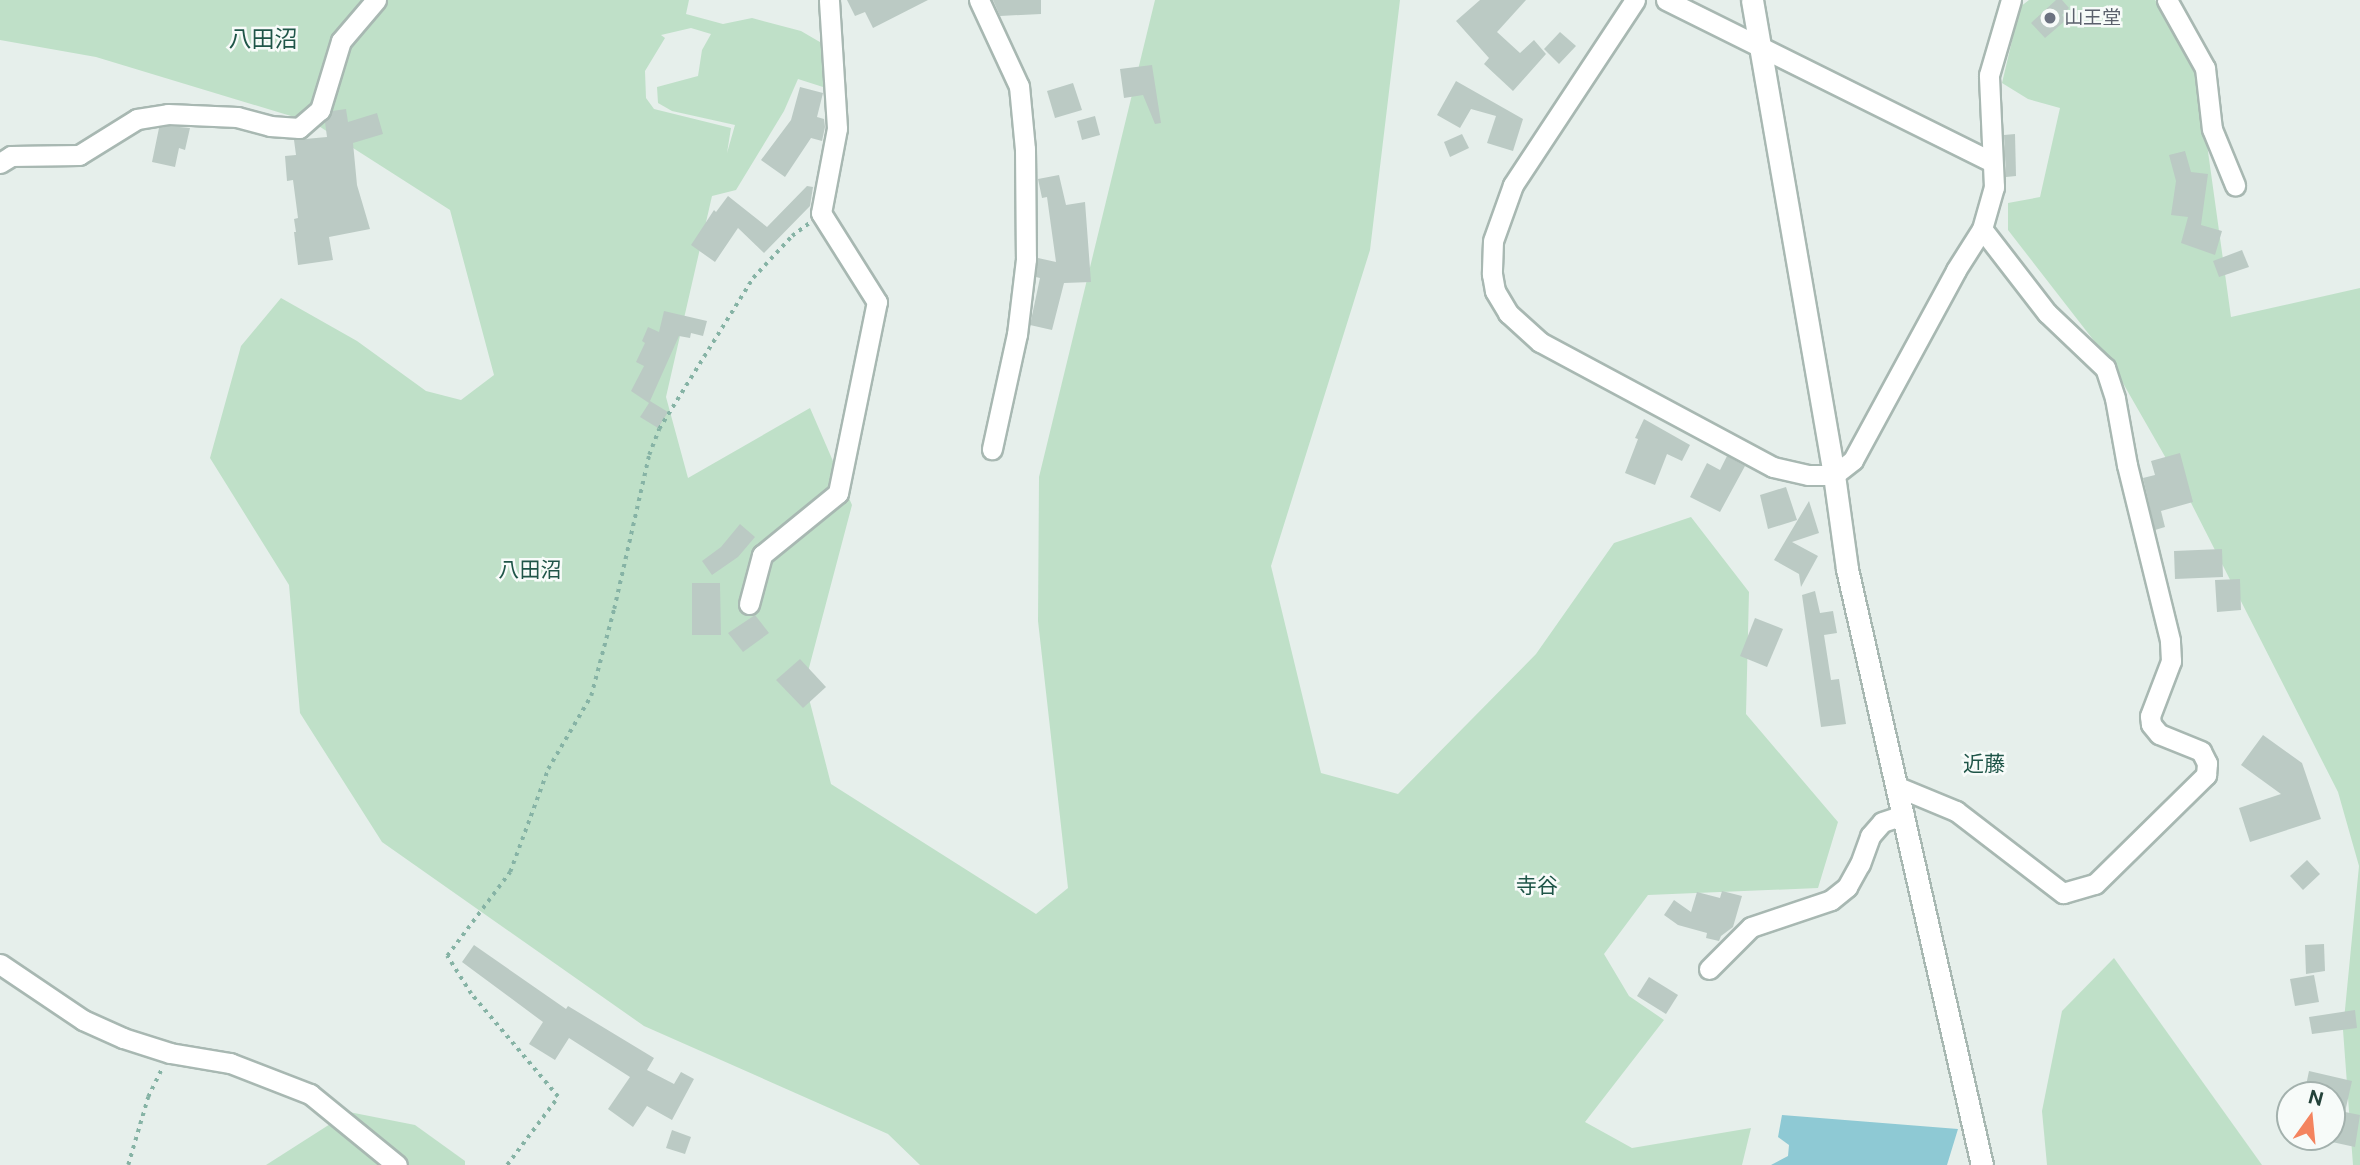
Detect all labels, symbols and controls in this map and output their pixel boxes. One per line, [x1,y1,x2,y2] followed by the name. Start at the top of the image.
[2064,7,2121,29] place label: 山王堂
[2042,10,2058,26] marker: 山王堂
[229,25,297,53] district label: 八田沼
[499,557,561,583] district label: 八田沼
[1963,751,2005,777] district label: 近藤
[1516,873,1558,899] district label: 寺谷
[2276,1081,2346,1151] north arrow
[2306,1085,2326,1110] text: N

